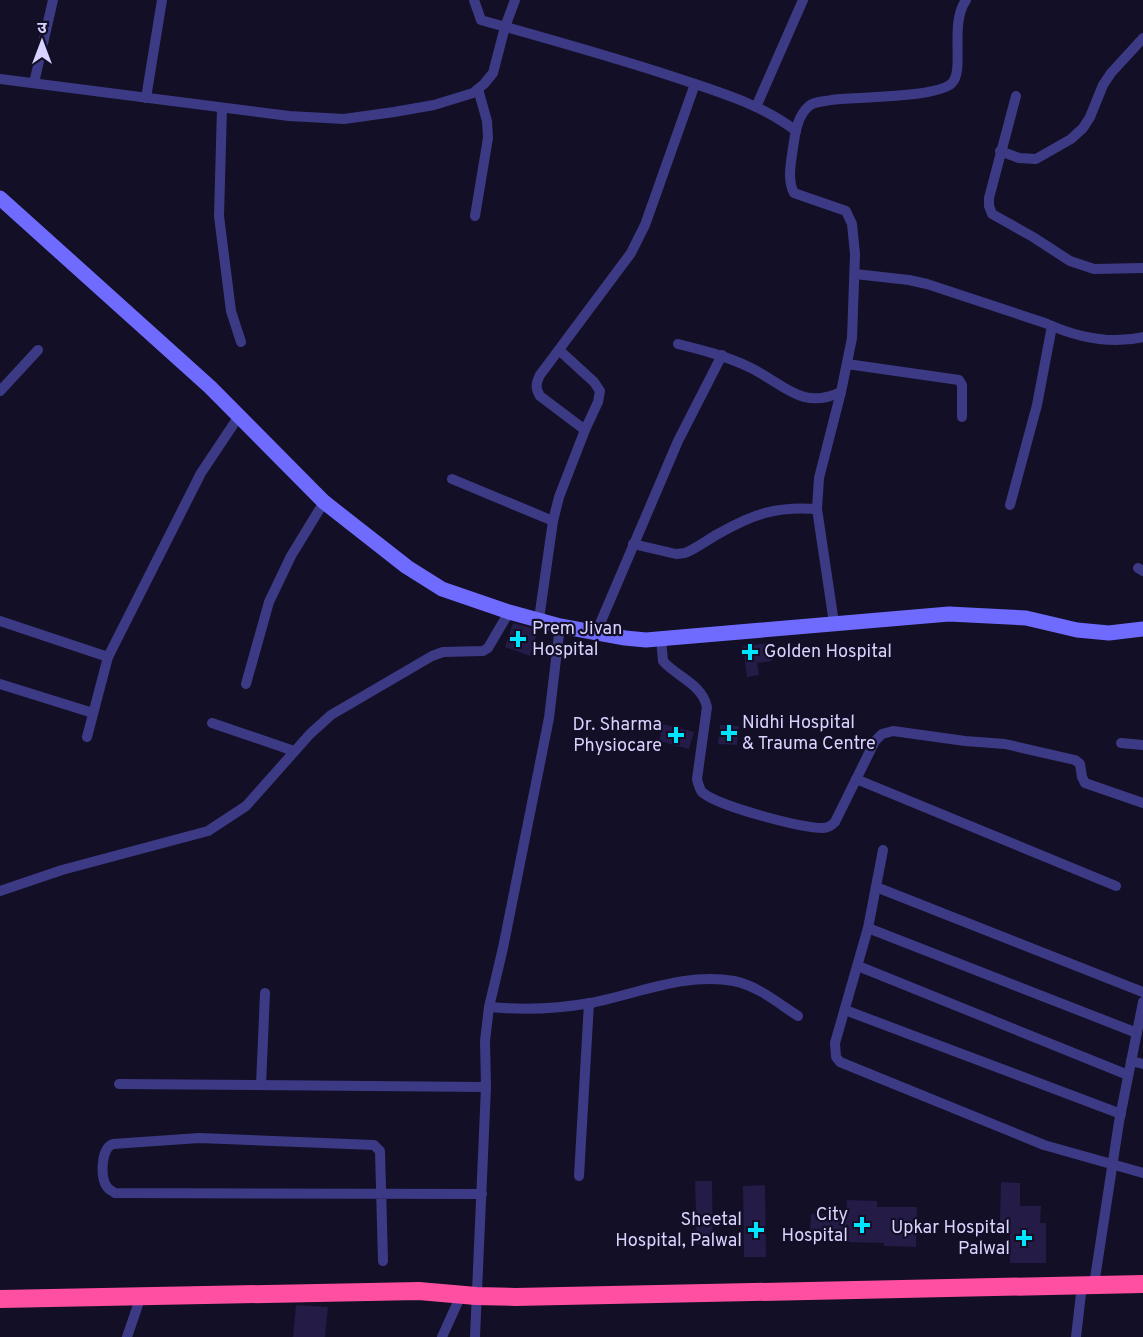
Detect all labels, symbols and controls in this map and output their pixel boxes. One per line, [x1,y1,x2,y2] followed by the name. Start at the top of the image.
[12,12,72,72] north arrow
[37,19,47,39] text: उ
[532,618,622,662] place label: Prem Jivan Hospital
[509,630,527,648] marker: Prem Jivan Hospital
[764,641,892,664] place label: Golden Hospital
[741,643,759,661] marker: Golden Hospital
[742,712,876,756] place label: Nidhi Hospital & Trauma Centre
[572,714,662,758] place label: Dr. Sharma Physiocare
[720,724,738,742] marker: Nidhi Hospital & Trauma Centre
[667,726,685,744] marker: Dr. Sharma Physiocare
[782,1204,848,1248] place label: City Hospital
[615,1209,742,1253] place label: Sheetal Hospital, Palwal
[853,1216,871,1234] marker: City Hospital
[891,1217,1010,1261] place label: Upkar Hospital Palwal
[747,1221,765,1239] marker: Sheetal Hospital, Palwal
[1015,1229,1033,1247] marker: Upkar Hospital Palwal

